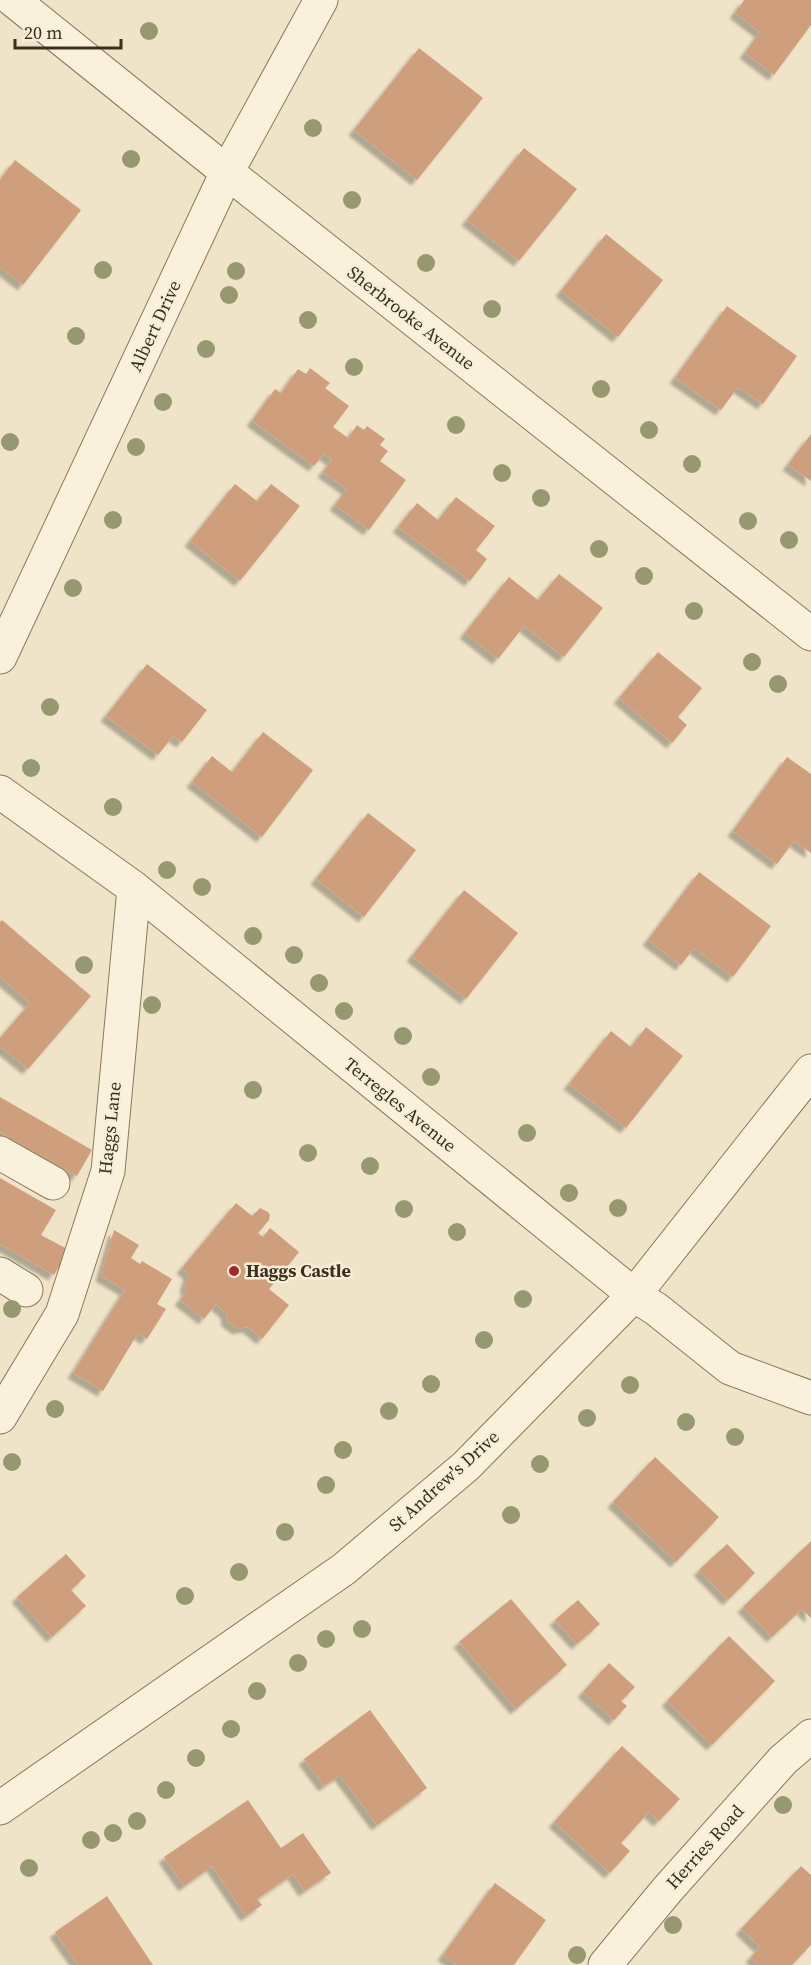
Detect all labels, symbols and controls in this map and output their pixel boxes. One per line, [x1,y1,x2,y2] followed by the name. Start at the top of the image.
[15,12,122,50] scale bar
[24,20,62,45] text: 20 m
[342,260,480,375] street label: Sherbrooke Avenue
[122,276,187,376] street label: Albert Drive
[339,1052,462,1158] street label: Terregles Avenue
[92,1080,127,1176] street label: Haggs Lane
[246,1258,351,1283] place label: Haggs Castle
[227,1264,241,1278] marker: Haggs Castle
[383,1424,504,1537] street label: St Andrew's Drive
[660,1799,749,1894] street label: Herries Road

